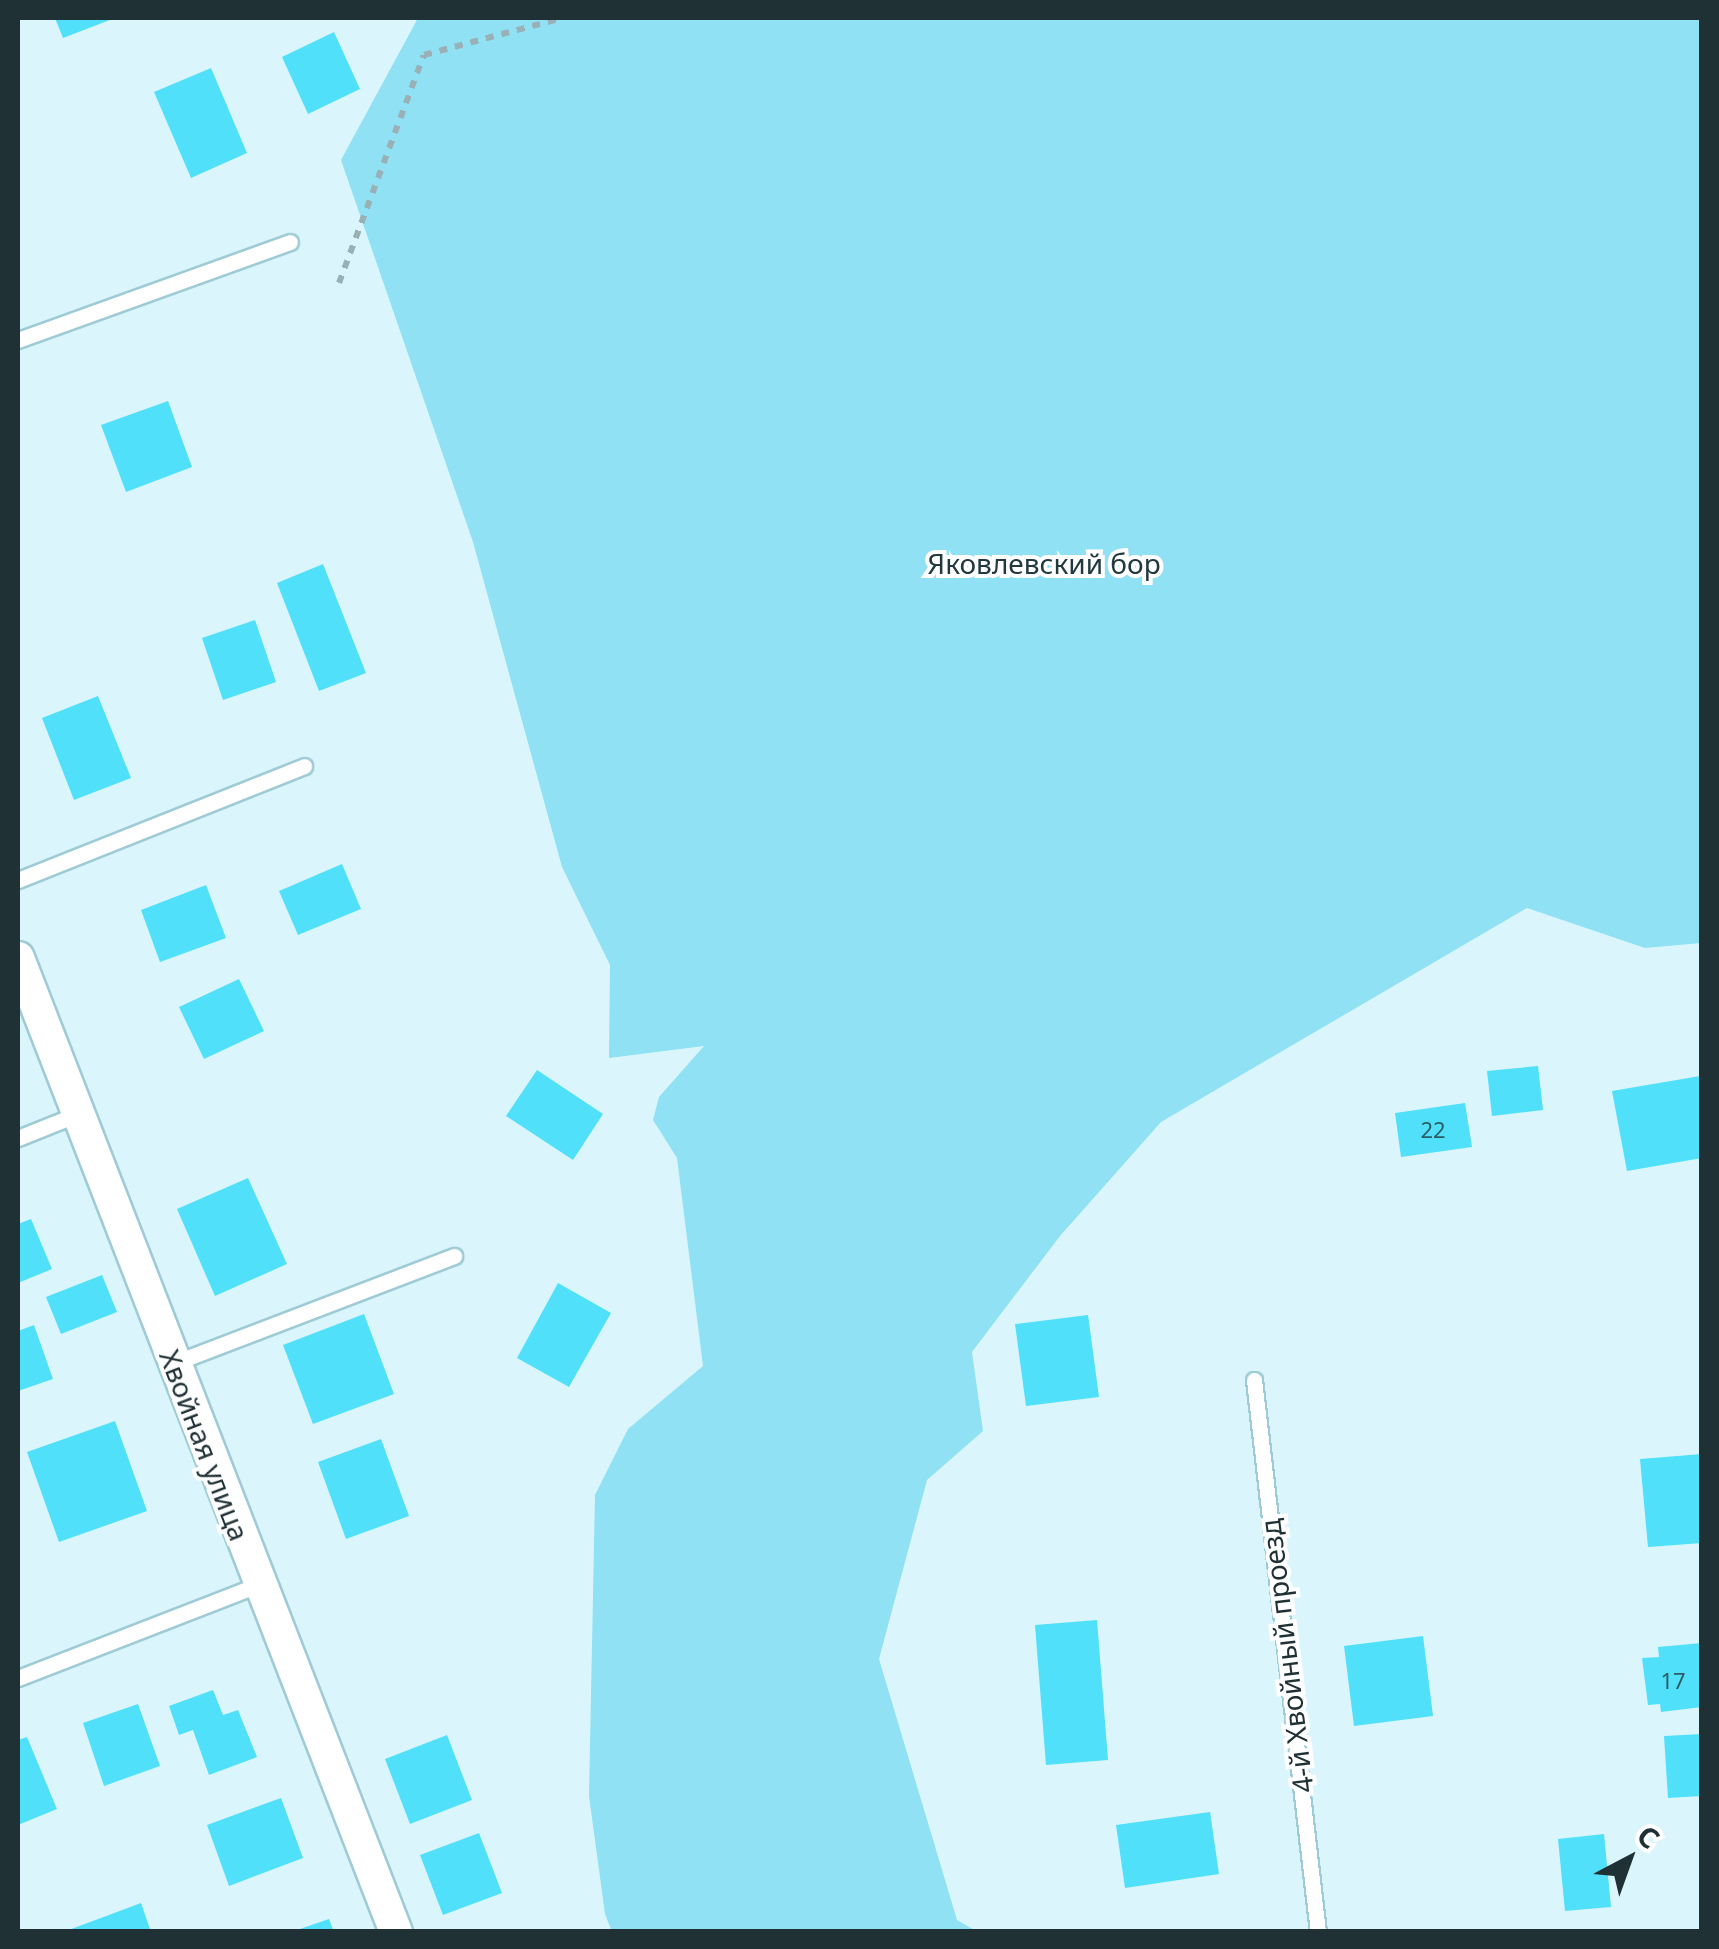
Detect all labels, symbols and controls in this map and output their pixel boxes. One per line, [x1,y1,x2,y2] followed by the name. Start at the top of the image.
[927,546,1161,580] park label: Яковлевский бор
[1420,1117,1446,1143] house number: 22
[153,1345,257,1545] street label: Хвойная улица
[1253,1517,1319,1795] street label: 4-й Хвойный проезд
[1660,1668,1686,1694] house number: 17
[1579,1809,1679,1909] north arrow
[1629,1816,1668,1857] text: С

